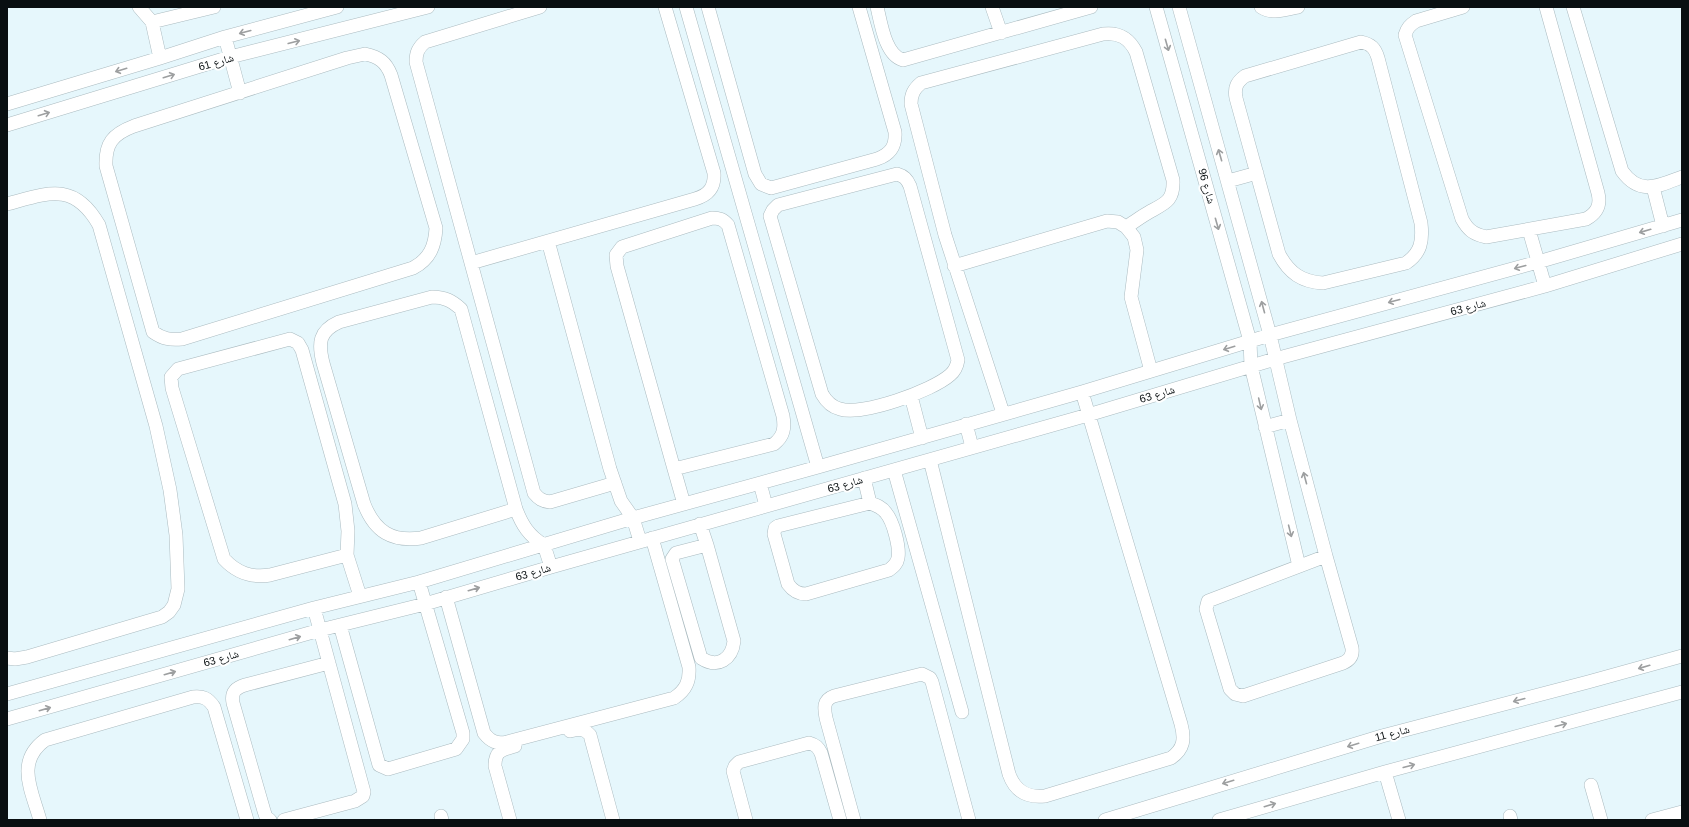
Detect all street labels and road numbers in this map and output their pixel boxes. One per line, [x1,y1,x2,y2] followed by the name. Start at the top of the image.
[197,51,235,74] street label: شارع 61
[1195,167,1218,205] street label: شارع 96
[1449,297,1487,318] street label: شارع 63
[1138,383,1176,406] street label: شارع 63
[826,473,864,496] street label: شارع 63
[514,561,552,584] street label: شارع 63
[202,647,240,670] street label: شارع 63
[1373,723,1411,744] street label: شارع 11

